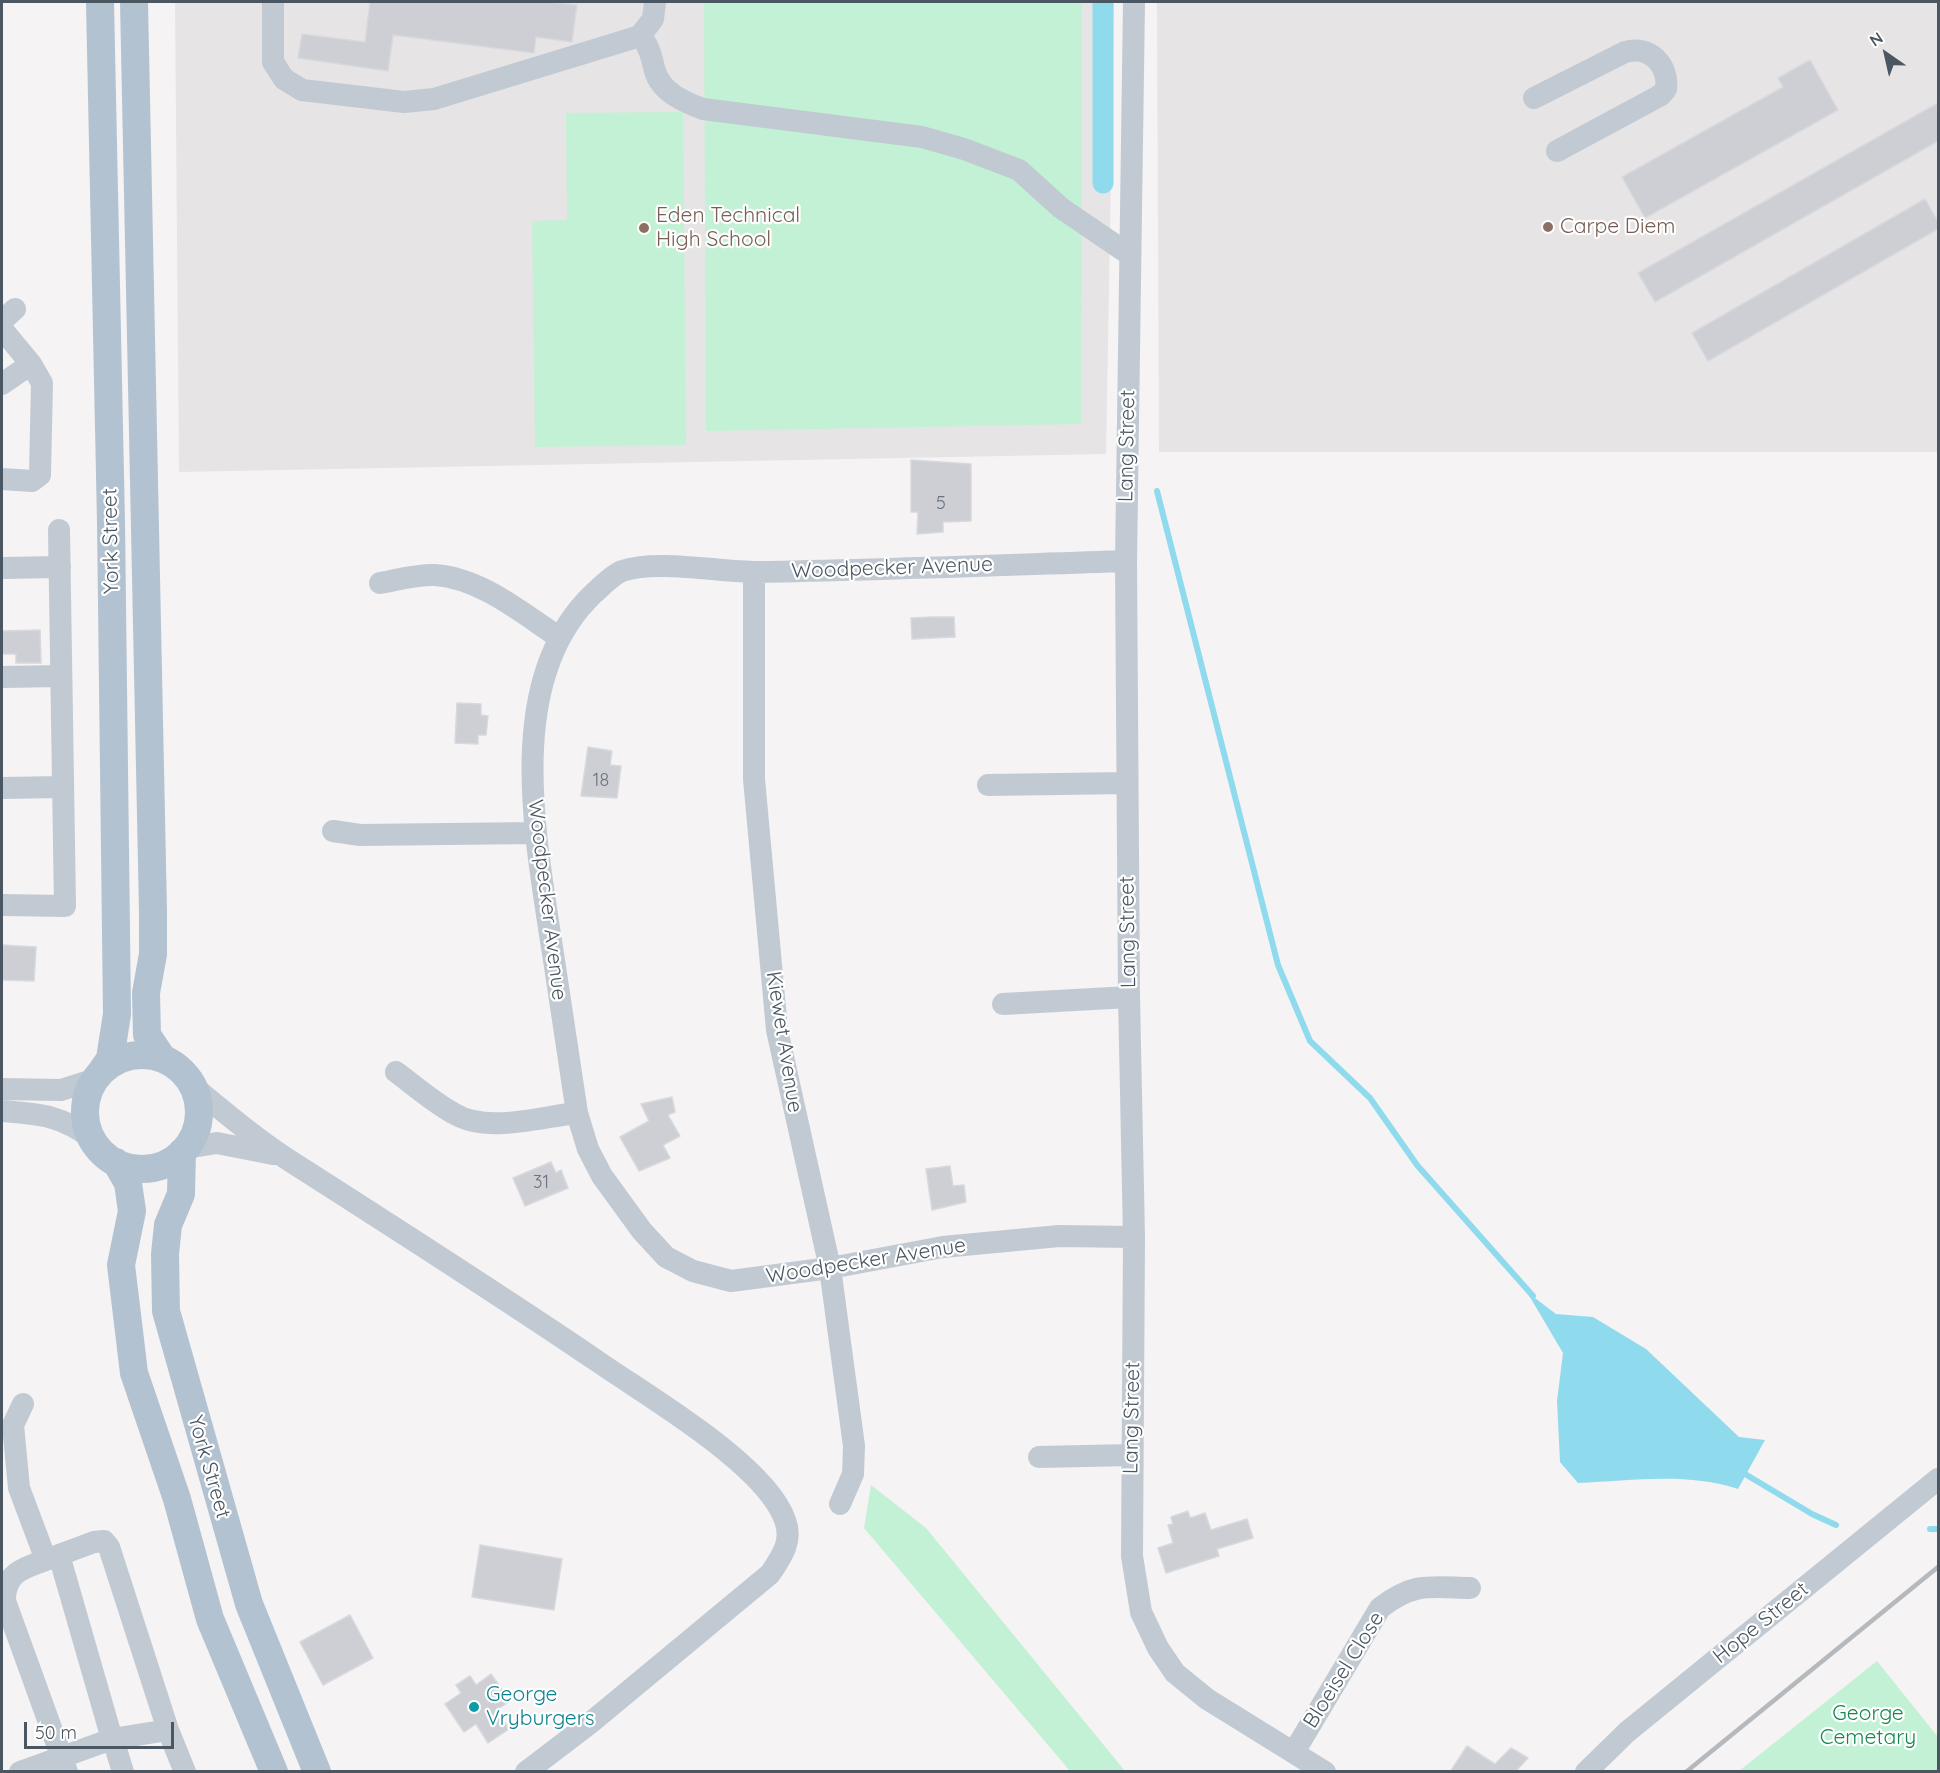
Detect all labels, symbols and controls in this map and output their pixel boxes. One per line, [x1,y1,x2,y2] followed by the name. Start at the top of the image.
[1856,24,1916,84] north arrow
[1865,28,1886,51] text: N
[656,203,800,253] place label: Eden Technical High School
[1560,214,1675,240] place label: Carpe Diem
[1541,220,1555,234] marker: Carpe Diem
[637,221,651,235] marker: Eden Technical High School
[1113,390,1141,502] street label: Lang Street
[97,488,125,594] street label: York Street
[936,493,946,515] house number: 5
[791,552,993,584] street label: Woodpecker Avenue
[593,770,609,792] house number: 18
[522,798,572,1002] street label: Woodpecker Avenue
[1114,876,1142,988] street label: Lang Street
[760,969,808,1115] street label: Kiewet Avenue
[533,1172,549,1194] house number: 31
[764,1233,968,1289] street label: Woodpecker Avenue
[1118,1362,1146,1474] street label: Lang Street
[182,1413,236,1521] street label: York Street
[1708,1577,1814,1669] street label: Hope Street
[1298,1607,1390,1733] street label: Bloeisel Close
[486,1682,595,1732] place label: George Vryburgers
[467,1700,481,1714] marker: George Vryburgers
[1820,1701,1916,1751] park label: George Cemetary
[27,1710,177,1748] scale bar
[35,1721,77,1744] text: 50 m

